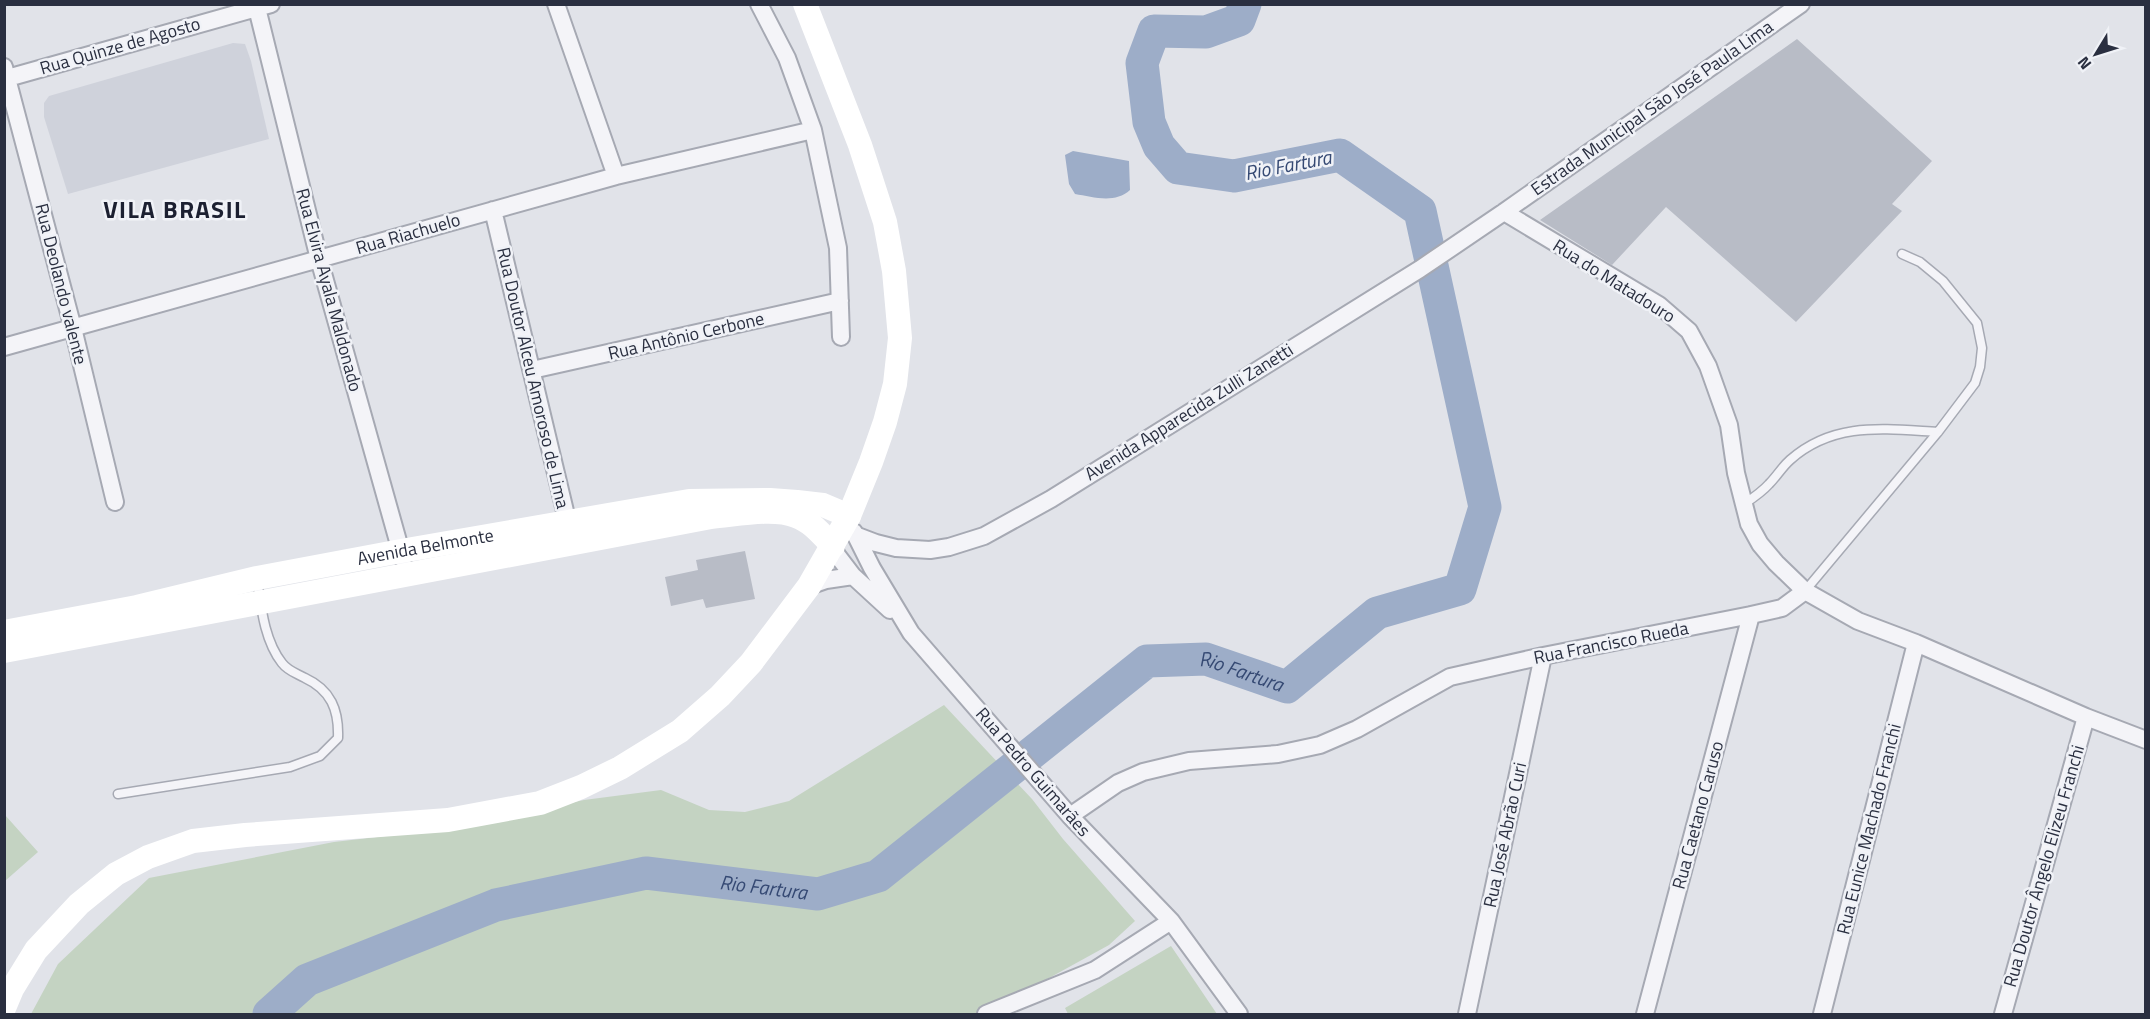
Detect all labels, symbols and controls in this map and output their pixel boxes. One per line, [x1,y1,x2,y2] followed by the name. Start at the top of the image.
[36,10,203,81] street label: Rua Quinze de Agosto
[1525,13,1778,202] street label: Estrada Municipal São José Paula Lima
[2066,24,2126,84] north arrow
[2071,51,2097,75] text: N
[1242,141,1335,188] water label: Rio Fartura
[289,185,370,395] street label: Rua Elvira Ayala Maldonado
[103,191,247,227] district label: VILA BRASIL
[28,200,95,367] street label: Rua Deolando valente
[352,206,463,261] street label: Rua Riachuelo
[1548,232,1681,329] street label: Rua do Matadouro
[490,245,577,511] street label: Rua Doutor Alceu Amoroso de Lima
[605,304,767,367] street label: Rua Antônio Cerbone
[1079,336,1298,487] street label: Avenida Apparecida Zulli Zanetti
[355,521,496,572] street label: Avenida Belmonte
[1531,614,1691,671] street label: Rua Francisco Rueda
[1199,643,1289,700] water label: Rio Fartura
[970,701,1097,842] street label: Rua Pedro Guimarães
[1829,721,1908,937] street label: Rua Eunice Machado Franchi
[1665,738,1730,892] street label: Rua Caetano Caruso
[1996,742,2091,990] street label: Rua Doutor Ângelo Elizeu Franchi
[1476,760,1533,910] street label: Rua José Abrão Curi
[718,866,810,908] water label: Rio Fartura

